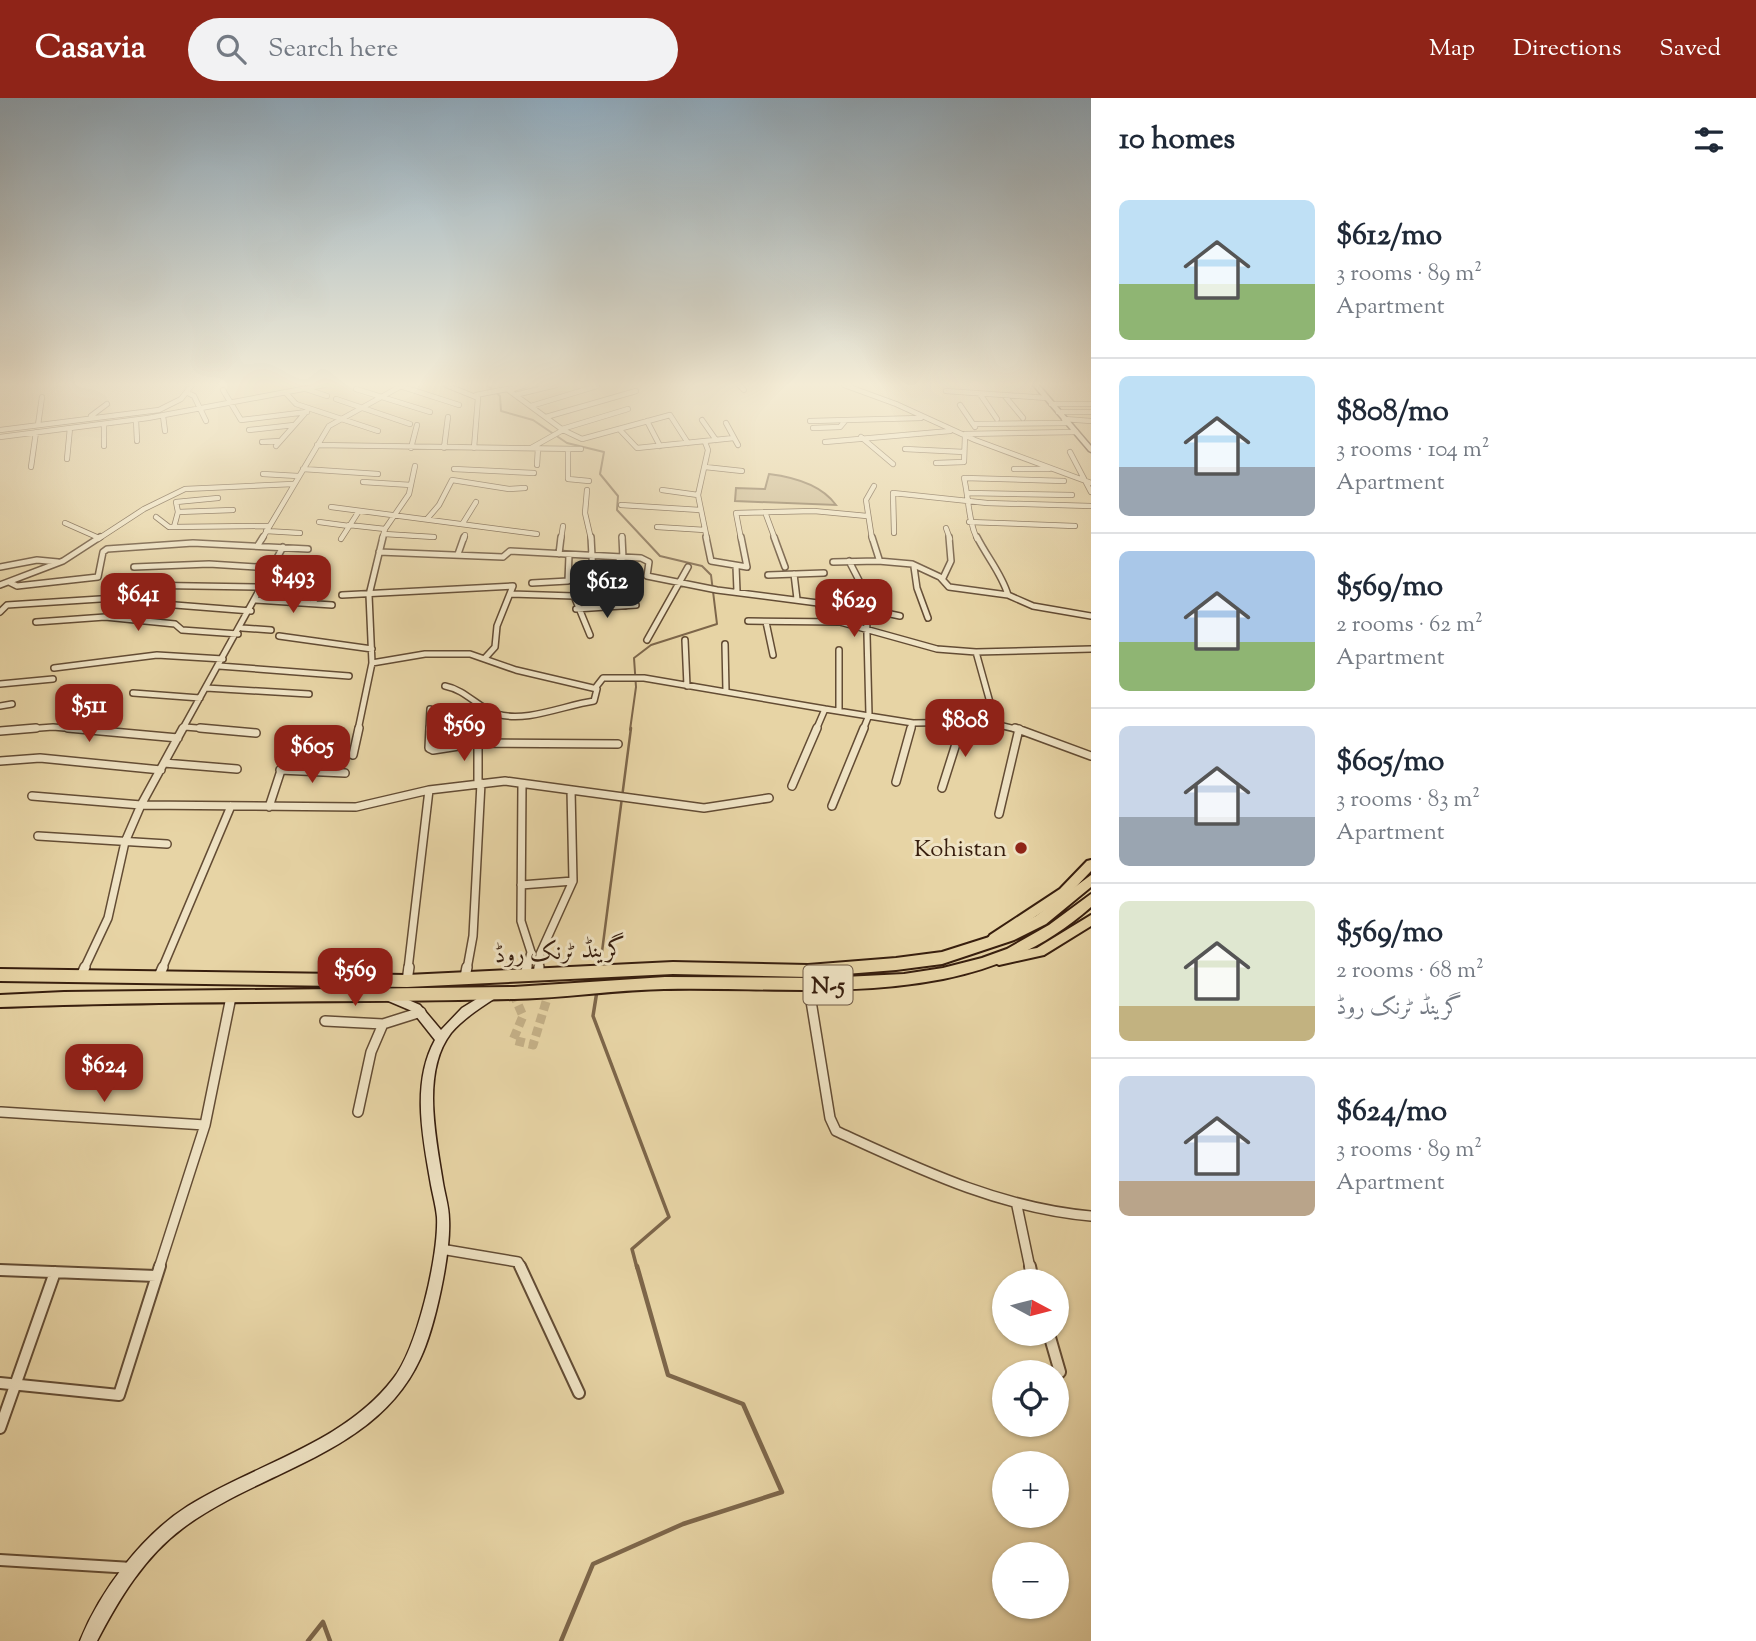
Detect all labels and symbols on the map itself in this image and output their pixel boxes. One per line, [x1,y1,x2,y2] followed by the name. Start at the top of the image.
[252,556,334,615] pin: $493
[566,560,648,620] pin: $612
[97,574,179,633] pin: $641
[813,580,895,639] pin: $629
[48,684,130,744] pin: $511
[924,700,1006,759] pin: $808
[423,704,505,763] pin: $569
[271,726,353,785] pin: $605
[914,833,1007,867] place label: Kohistan
[1013,840,1029,856] marker: Kohistan
[494,932,627,973] street label: گرینڈ ٹرنک روڈ
[314,948,396,1008] pin: $569
[804,965,852,1004] road number: N-5
[63,1044,145,1104] pin: $624
[992,1269,1069,1346] north arrow

